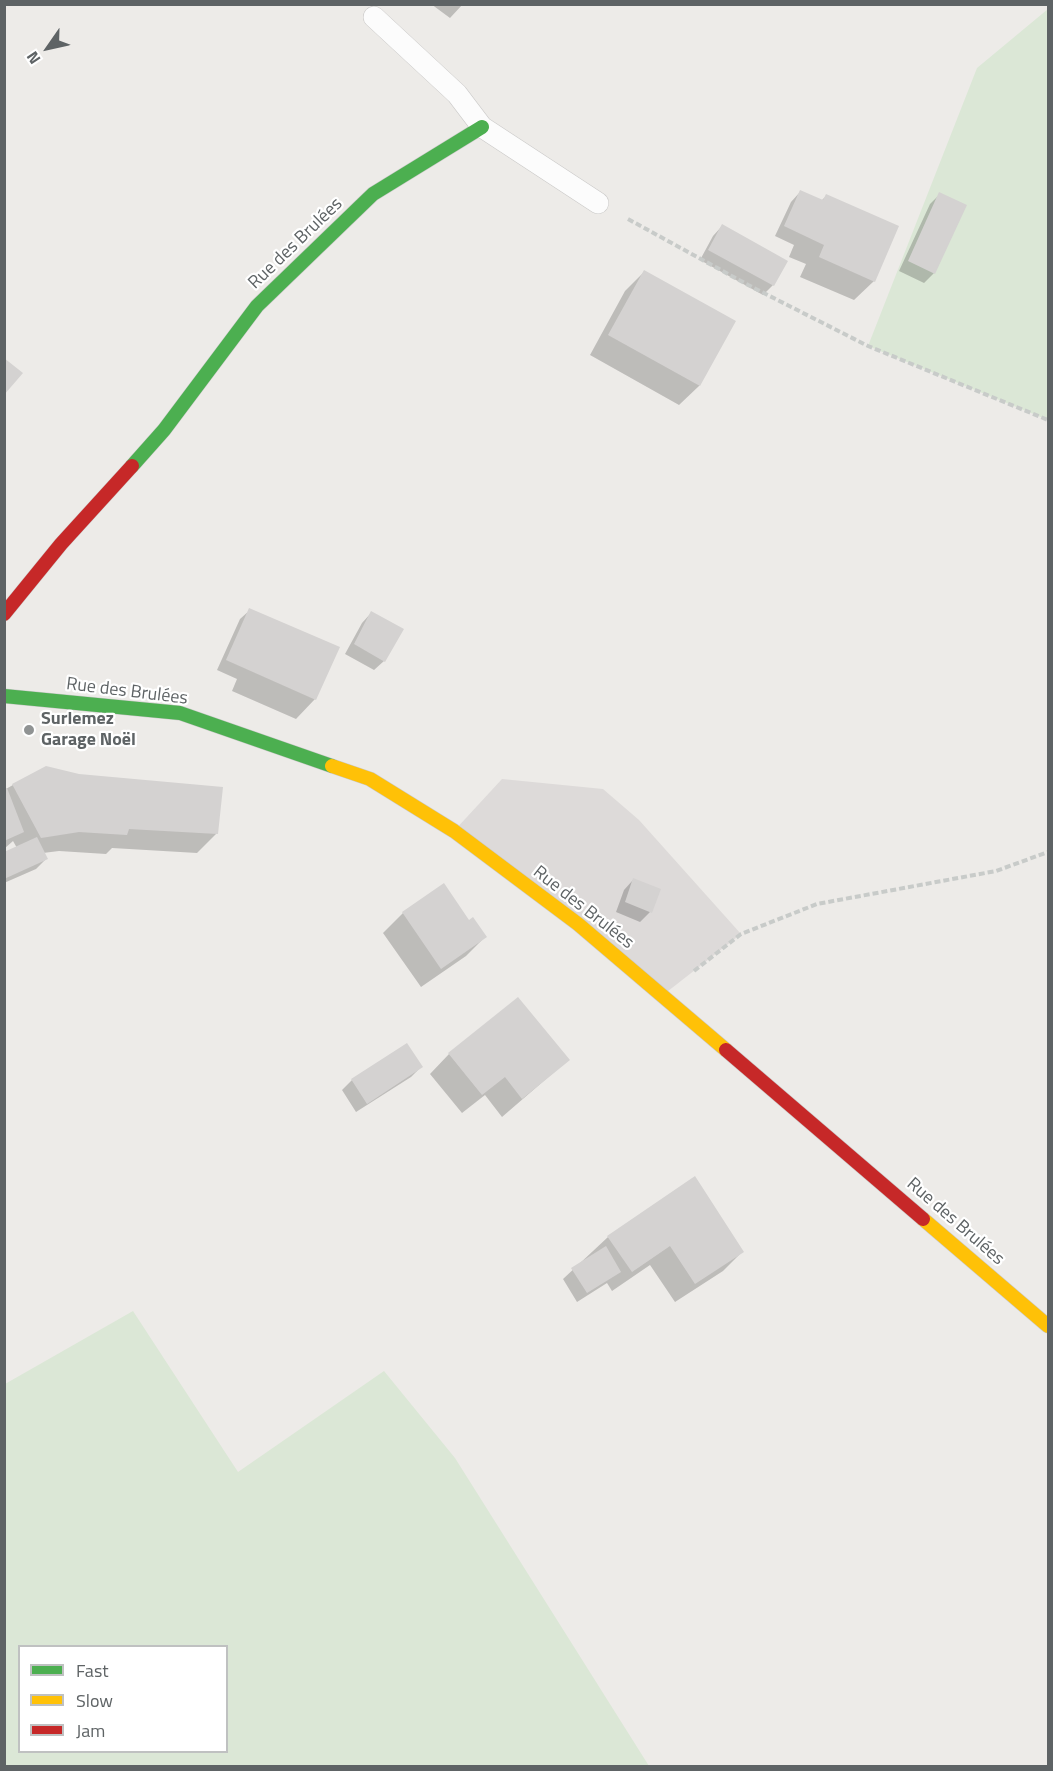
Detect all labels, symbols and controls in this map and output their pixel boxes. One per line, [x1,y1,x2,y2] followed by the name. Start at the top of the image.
[18,18,78,78] north arrow
[20,47,46,69] text: N
[245,194,347,294] street label: Rue des Brulées
[65,674,189,710] street label: Rue des Brulées
[41,709,136,752] place label: Surlemez Garage Noël
[22,723,36,737] marker: Surlemez Garage Noël
[528,862,638,954] street label: Rue des Brulées
[902,1174,1008,1270] street label: Rue des Brulées
[18,1645,228,1753] legend
[76,1657,109,1684] text: Fast
[76,1687,113,1714] text: Slow
[76,1717,105,1744] text: Jam

